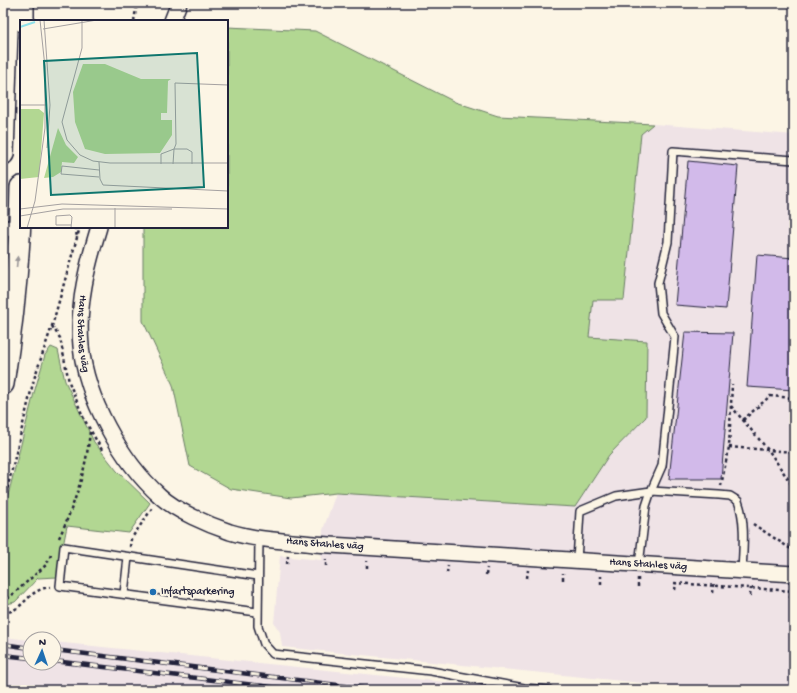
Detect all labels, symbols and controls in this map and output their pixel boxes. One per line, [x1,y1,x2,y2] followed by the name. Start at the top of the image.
[20,20,228,228] inset map
[13,256,20,268] one-way arrow
[74,294,92,374] street label: Hans Stahles väg
[286,535,364,553] street label: Hans Stahles väg
[609,556,688,573] street label: Hans Stahles väg
[161,585,235,598] place label: Infartsparkering
[148,587,158,597] marker: Infartsparkering
[22,631,62,671] north arrow
[39,637,46,649] text: N

